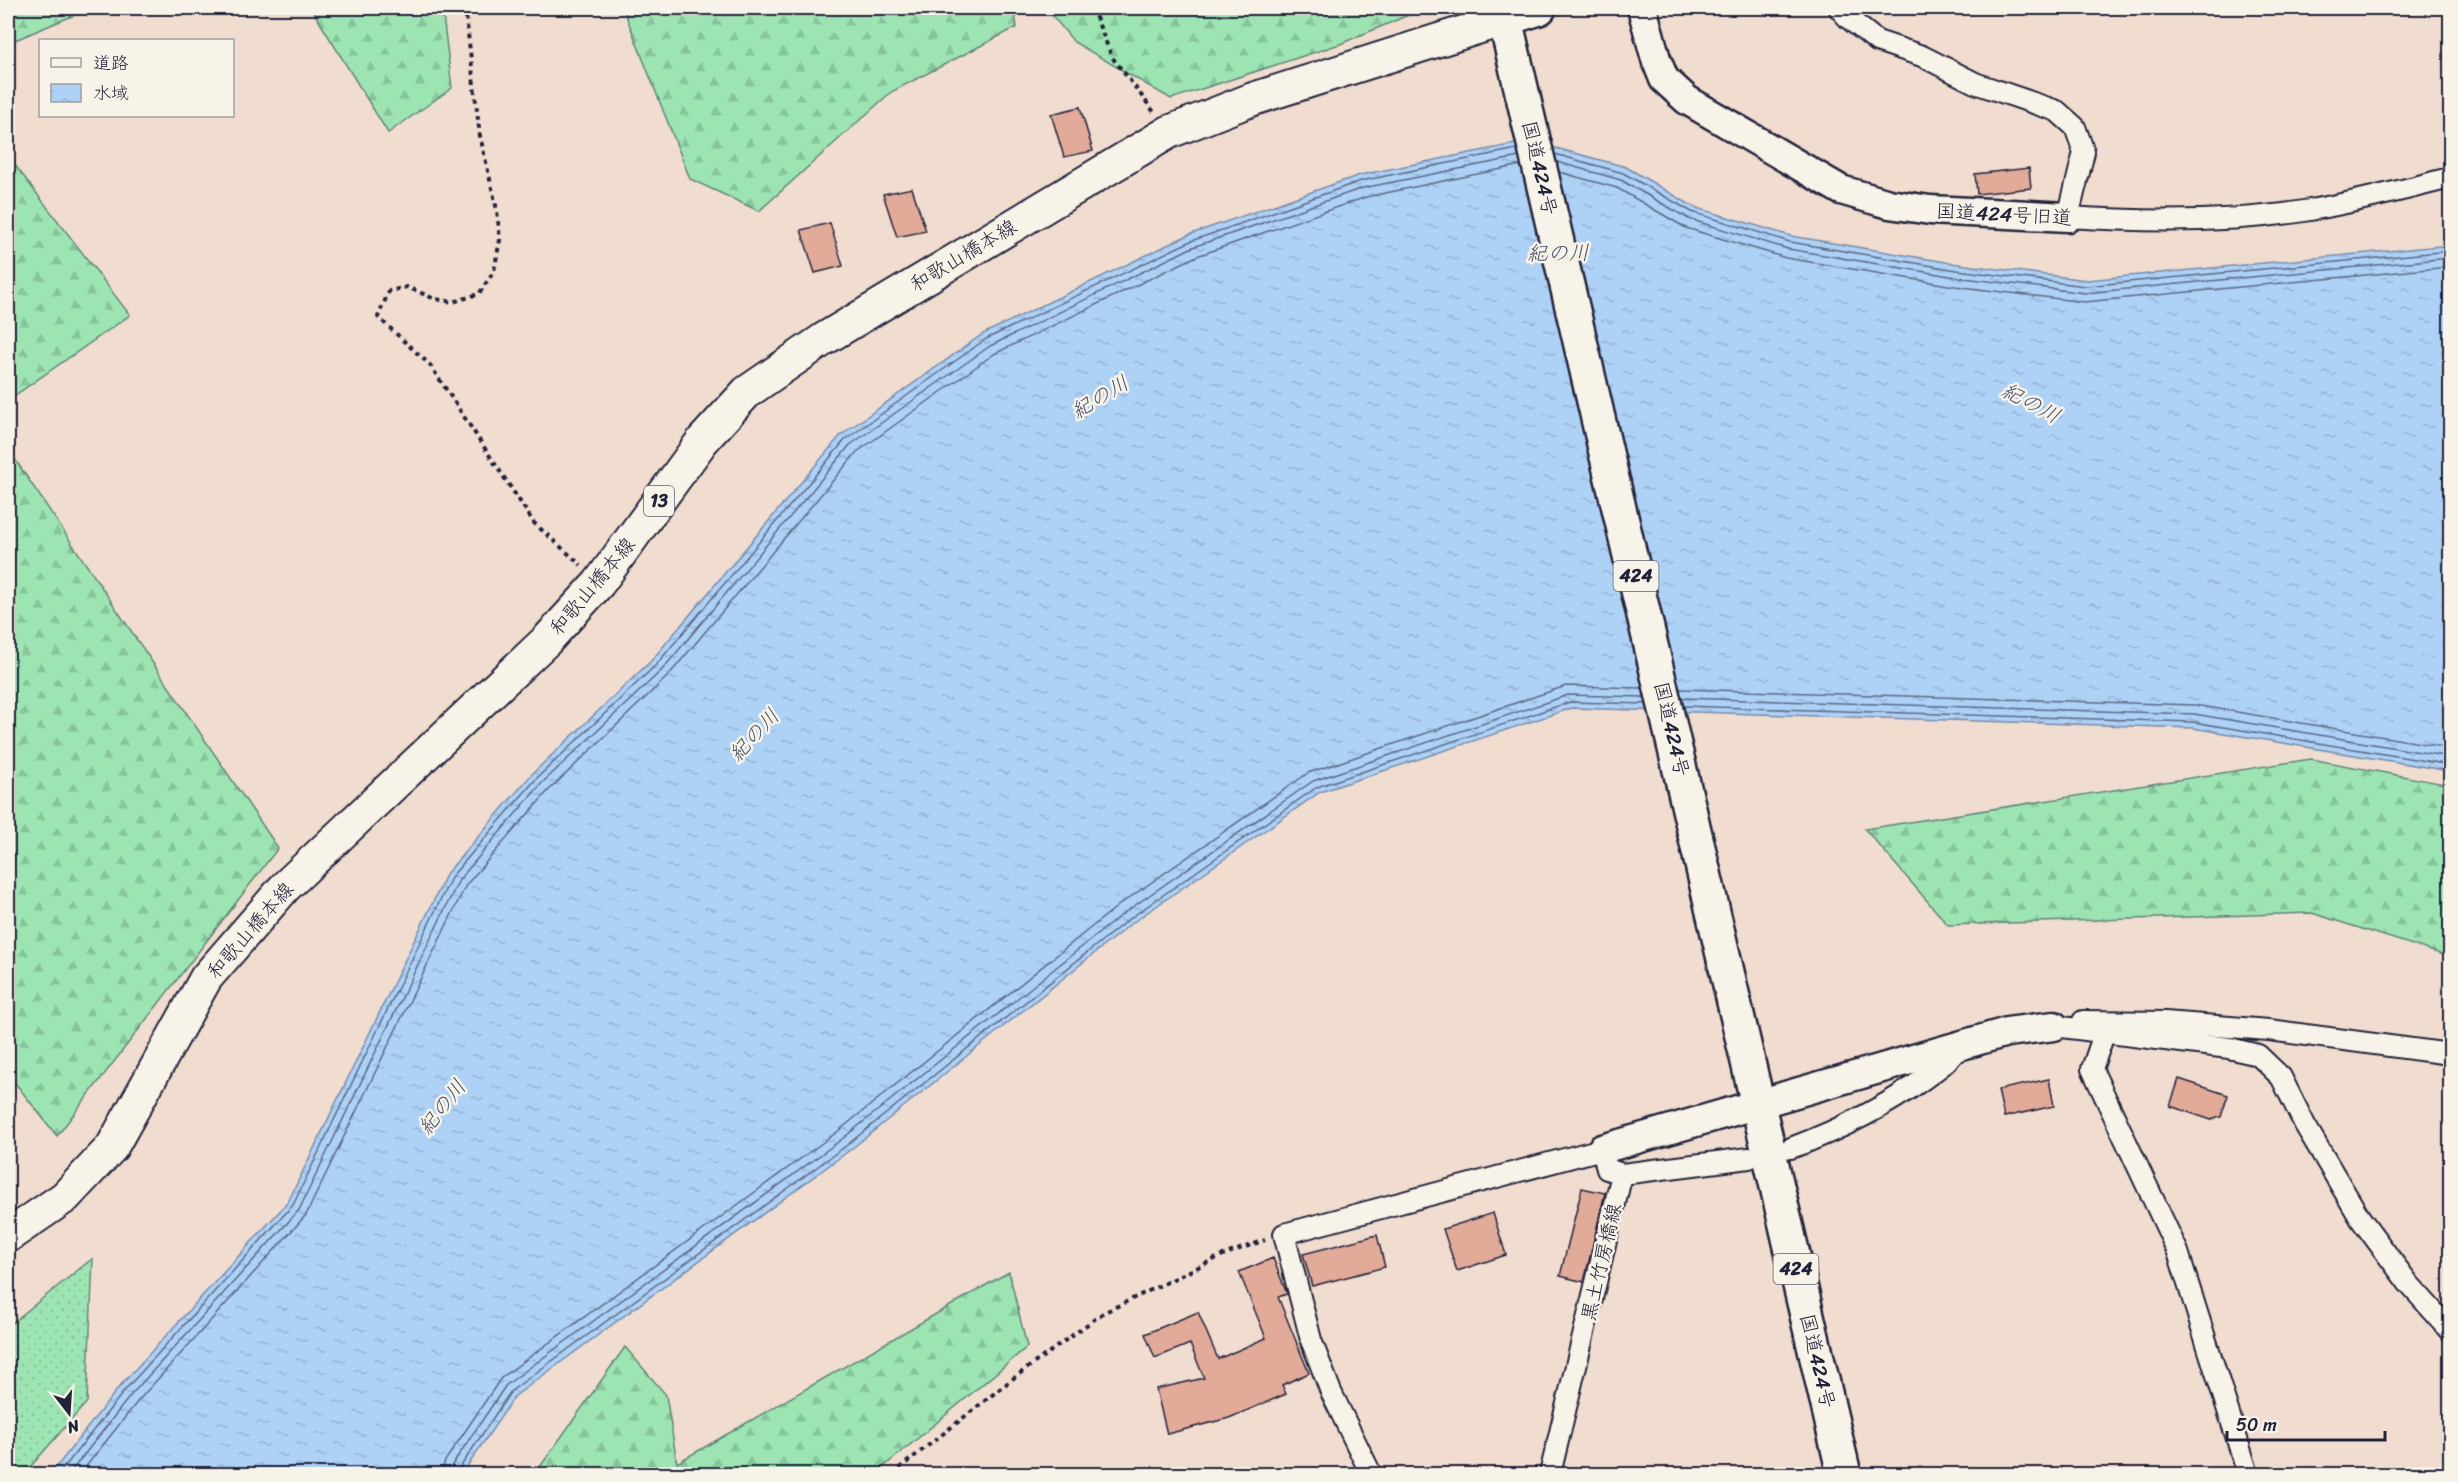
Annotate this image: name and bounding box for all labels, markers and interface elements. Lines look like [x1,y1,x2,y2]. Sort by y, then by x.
legend [39,39,234,117]
text: 道路 [93,47,129,79]
text: 水域 [93,77,129,109]
street label: 国道424号 [1512,117,1567,219]
street label: 国道424号旧道 [1935,193,2073,236]
street label: 和歌山橋本線 [903,210,1024,301]
water label: 紀の川 [1526,233,1590,273]
water label: 紀の川 [1063,364,1137,430]
water label: 紀の川 [1994,371,2068,435]
road number: 13 [644,486,674,516]
street label: 和歌山橋本線 [540,529,644,644]
road number: 424 [1614,561,1658,591]
street label: 国道424号 [1644,678,1699,780]
water label: 紀の川 [719,699,789,771]
street label: 和歌山橋本線 [198,874,303,987]
water label: 紀の川 [408,1070,476,1144]
street label: 黒土竹房橋線 [1571,1200,1632,1325]
road number: 424 [1774,1254,1818,1284]
street label: 国道424号 [1790,1310,1845,1412]
north arrow [39,1383,99,1443]
scale bar [2227,1404,2384,1442]
text: 50 m [2236,1409,2277,1441]
text: N [63,1411,84,1443]

